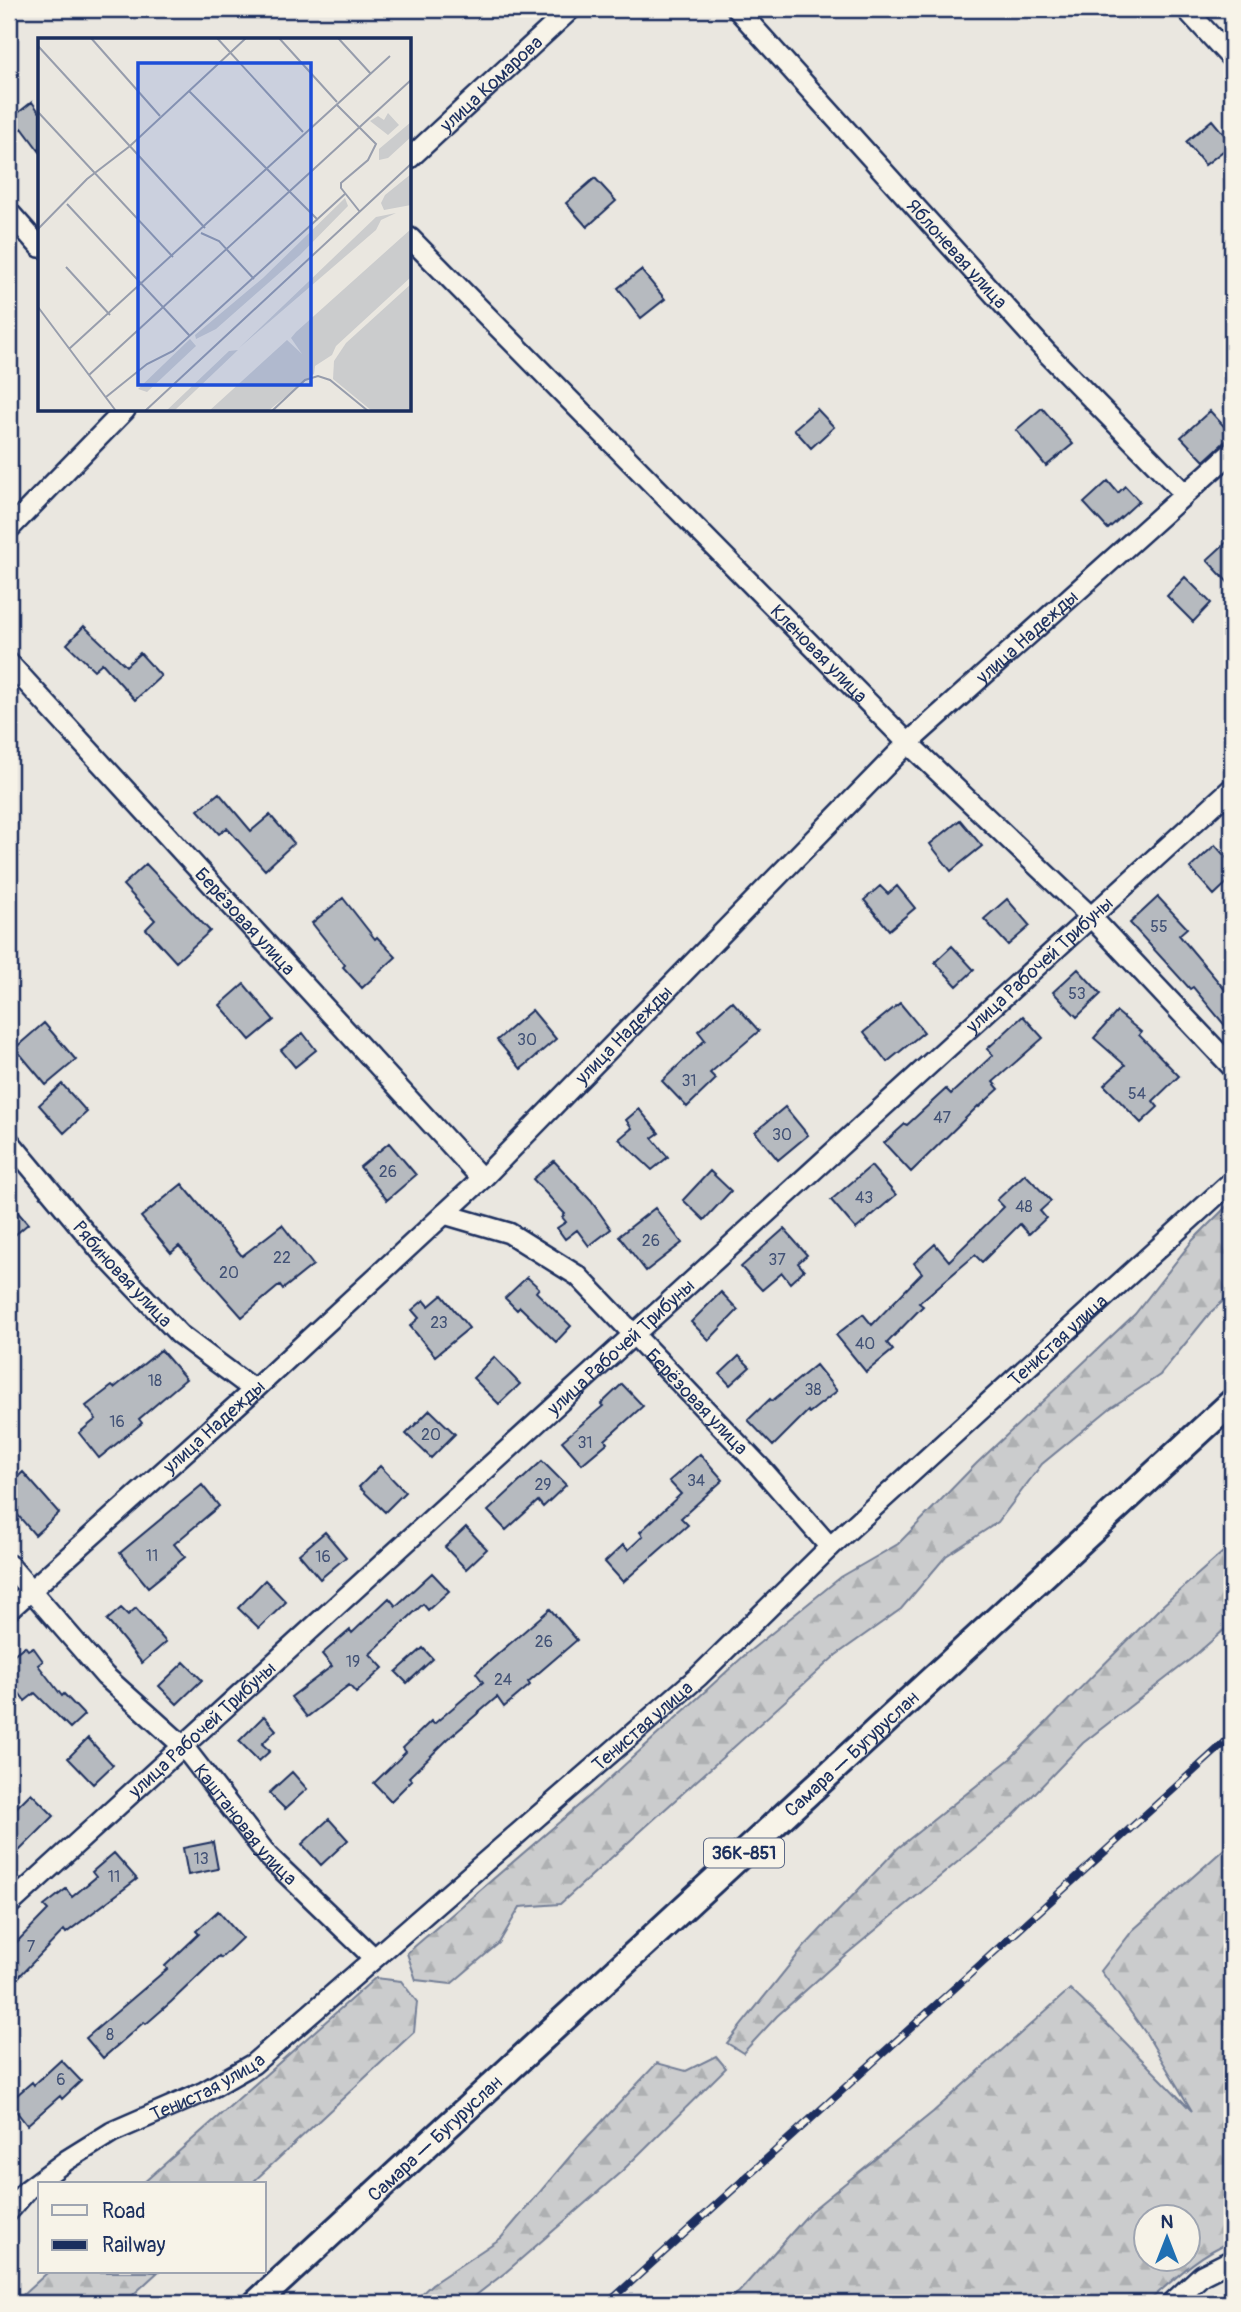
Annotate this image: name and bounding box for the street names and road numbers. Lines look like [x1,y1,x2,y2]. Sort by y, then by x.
street label: улица Комарова [434,30,548,138]
street label: Яблоневая улица [901,194,1012,314]
street label: улица Надежды [971,585,1083,690]
street label: Кленовая улица [765,600,872,708]
street label: Берёзовая улица [189,863,300,981]
street label: улица Рабочей Трибуны [960,892,1118,1039]
street label: улица Надежды [570,981,678,1090]
street label: Рябиновая улица [67,1216,177,1333]
street label: улица Рабочей Трибуны [542,1274,700,1421]
street label: Тенистая улица [1003,1289,1113,1392]
street label: Берёзовая улица [640,1344,753,1460]
street label: улица Надежды [158,1375,270,1480]
street label: улица Рабочей Трибуны [123,1656,281,1804]
street label: Тенистая улица [587,1676,698,1777]
street label: Самара — Бугуруслан [779,1686,924,1822]
street label: Каштановая улица [188,1759,302,1891]
road number: 36К-851 [704,1839,784,1868]
street label: Тенистая улица [146,2048,270,2127]
street label: Самара — Бугуруслан [363,2071,508,2207]

